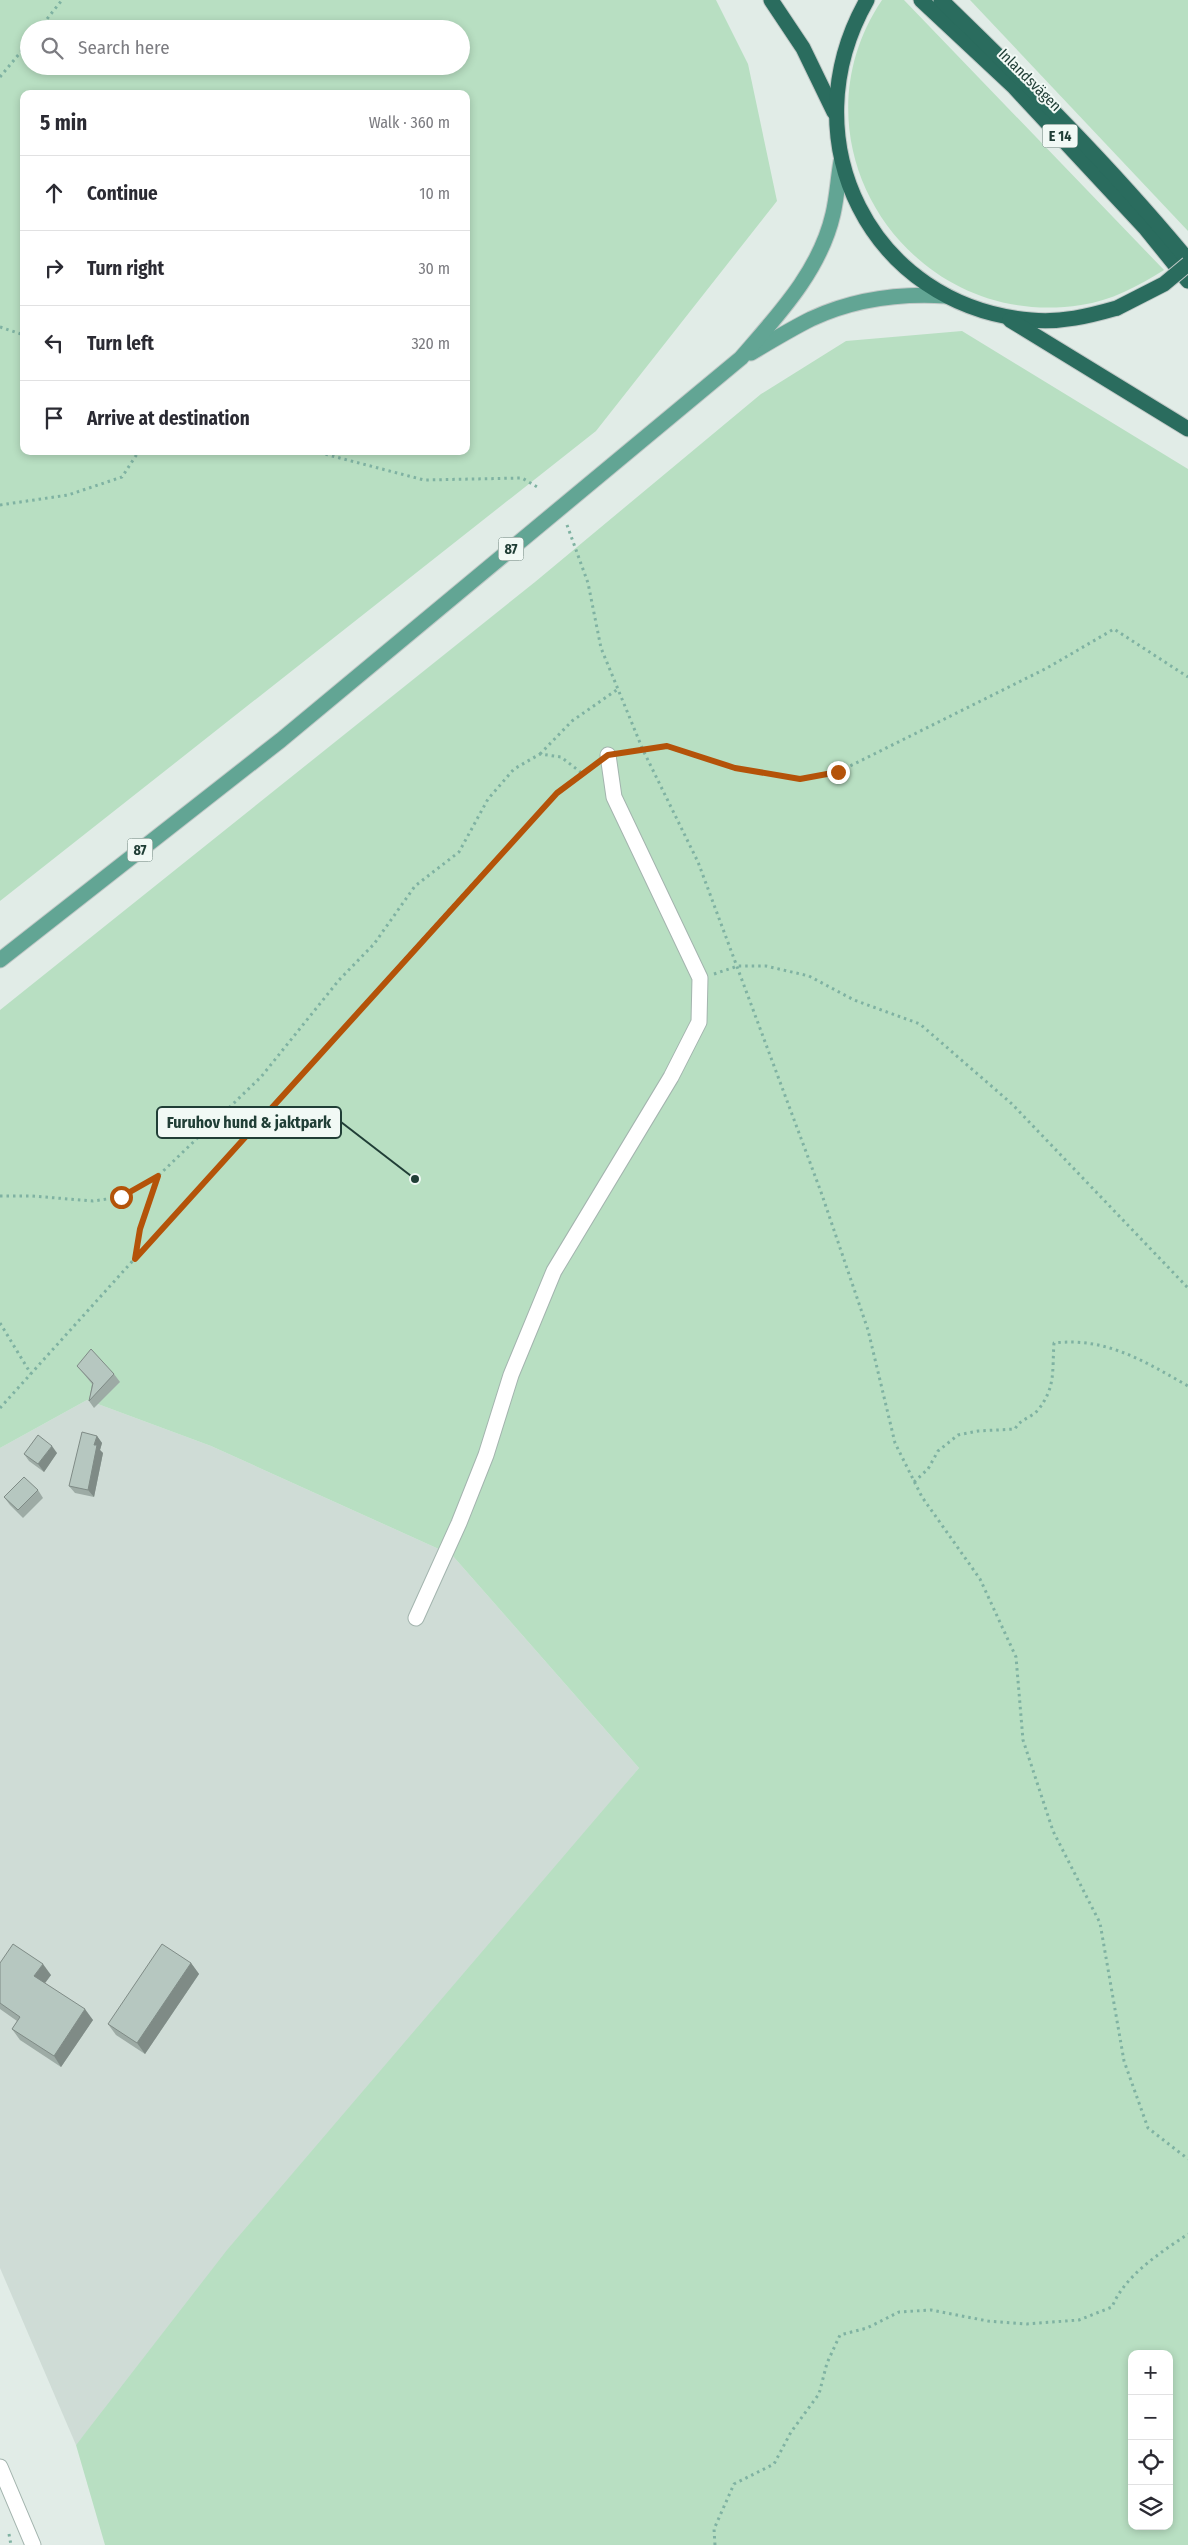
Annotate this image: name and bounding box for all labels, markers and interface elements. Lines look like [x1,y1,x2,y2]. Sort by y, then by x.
search box [20,20,470,75]
icon: search [38,34,66,62]
text: Search here [78,36,170,59]
street label: Inlandsvägen [995,45,1065,115]
text: 5 min [40,110,87,136]
text: Walk · 360 m [369,113,450,132]
road number: E 14 [1042,124,1078,148]
icon: ahead [40,179,68,207]
text: Continue [87,182,158,205]
text: 10 m [419,184,450,203]
icon: right [40,254,68,282]
text: Turn right [87,257,164,280]
text: 30 m [418,259,450,278]
icon: left [40,329,68,357]
text: Turn left [87,332,154,355]
text: 320 m [411,334,450,353]
icon: arrive [40,404,68,432]
text: Arrive at destination [87,407,250,430]
road number: 87 [498,538,524,560]
route end [827,761,850,784]
road number: 87 [128,838,152,862]
callout: Furuhov hund & jaktpark [157,1107,341,1138]
text: Furuhov hund & jaktpark [167,1113,332,1132]
route start [110,1186,133,1209]
map controls [1128,2350,1173,2530]
button: + [1128,2350,1173,2395]
button: − [1128,2395,1173,2440]
button: locate [1128,2440,1173,2485]
button: layers [1128,2485,1173,2530]

